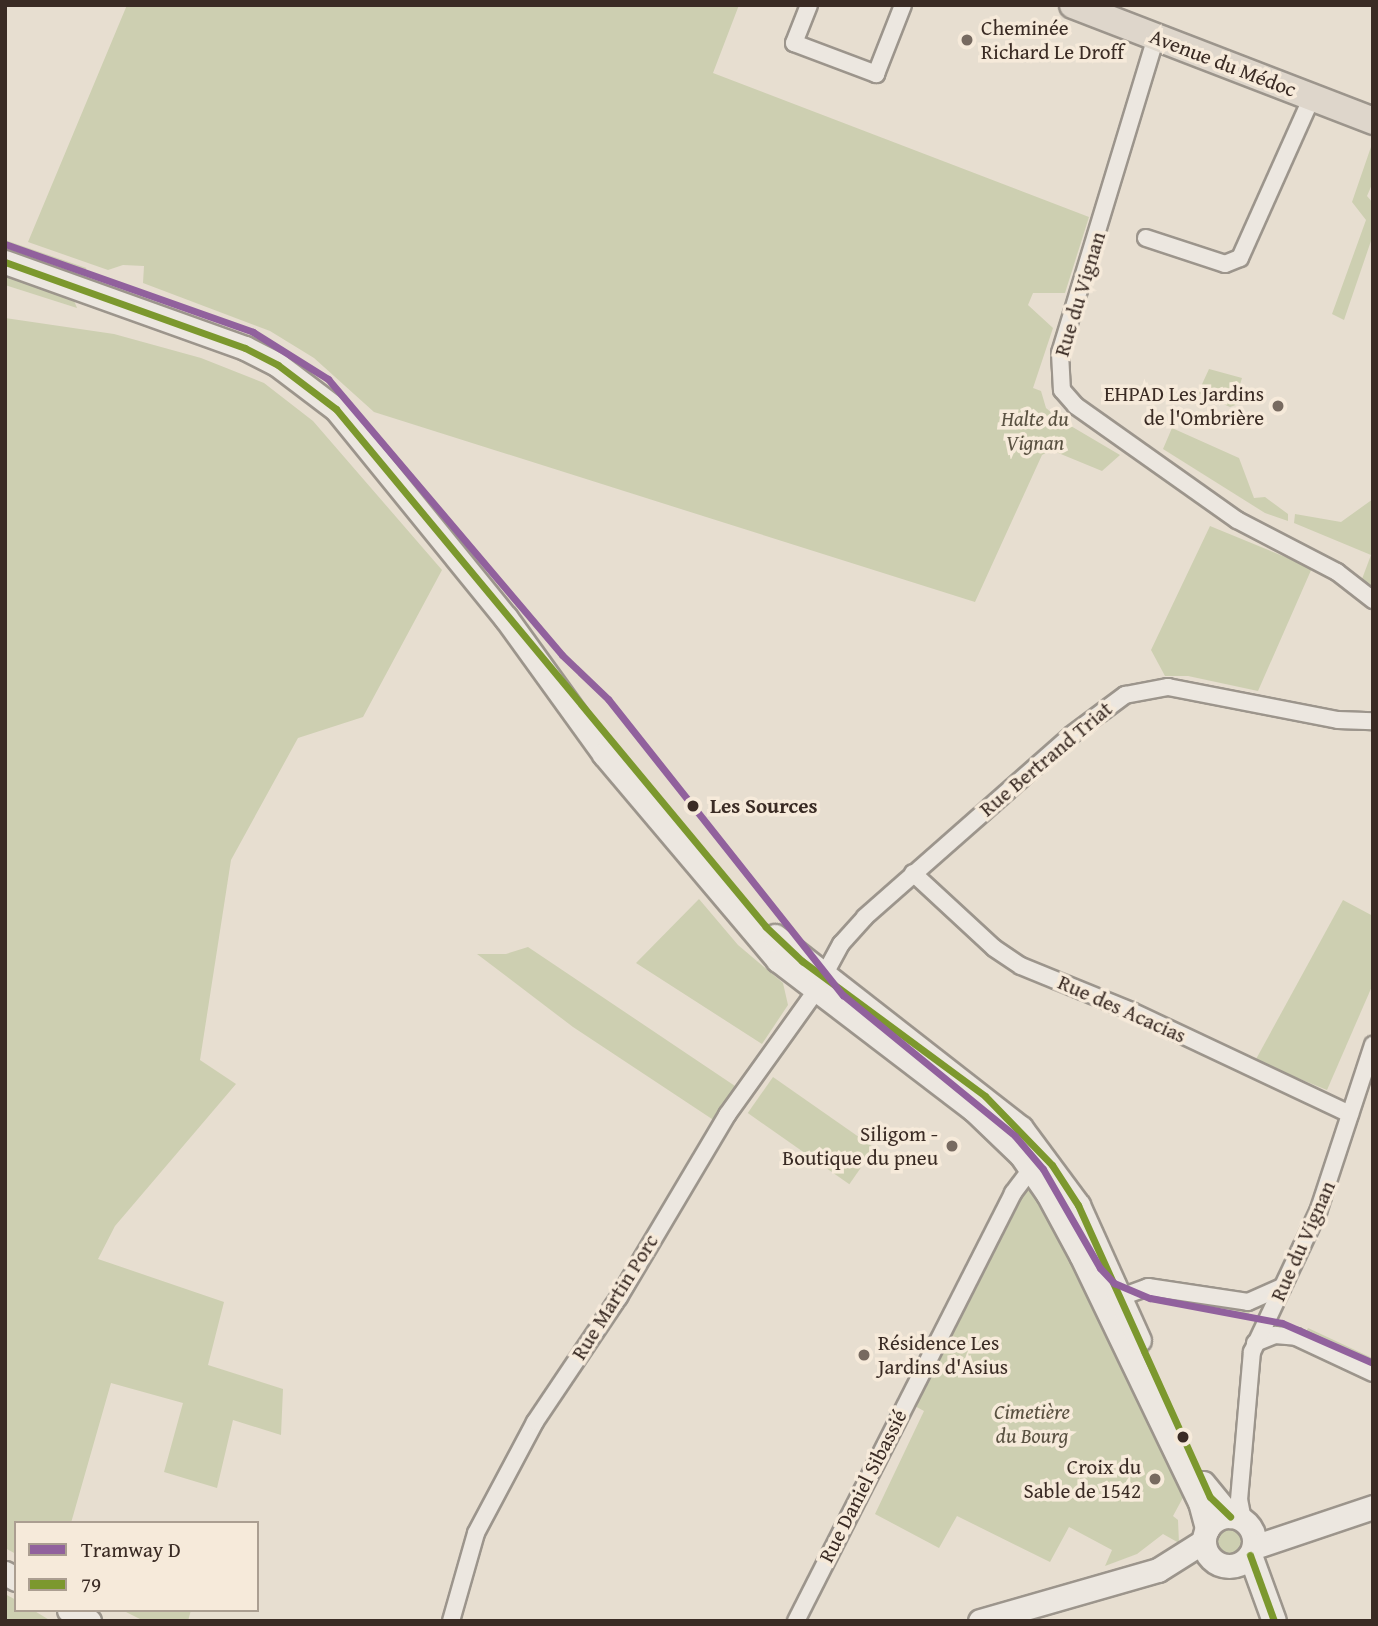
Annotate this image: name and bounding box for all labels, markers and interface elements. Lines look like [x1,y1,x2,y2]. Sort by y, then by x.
place label: Cheminée Richard Le Droff [981,15,1124,65]
street label: Avenue du Médoc [1146,24,1300,102]
marker: Cheminée Richard Le Droff [959,32,975,48]
street label: Rue du Vignan [1049,229,1111,359]
place label: EHPAD Les Jardins de l'Ombrière [1104,381,1264,431]
marker: EHPAD Les Jardins de l'Ombrière [1270,398,1286,414]
park label: Halte du Vignan [1001,406,1069,456]
street label: Rue Bertrand Triat [975,696,1117,822]
place label: Les Sources [710,793,817,819]
marker: Les Sources [682,795,704,817]
street label: Rue des Acacias [1054,970,1190,1048]
place label: Siligom - Boutique du pneu [782,1121,938,1171]
marker: Siligom - Boutique du pneu [944,1138,960,1154]
street label: Rue du Vignan [1265,1177,1341,1305]
street label: Rue Martin Porc [566,1230,664,1364]
place label: Résidence Les Jardins d'Asius [878,1330,1008,1380]
marker: Résidence Les Jardins d'Asius [856,1347,872,1363]
park label: Cimetière du Bourg [994,1399,1070,1449]
street label: Rue Daniel Sibassié [814,1405,912,1567]
unlabelled marker [1176,1430,1190,1444]
place label: Croix du Sable de 1542 [1023,1454,1141,1504]
marker: Croix du Sable de 1542 [1147,1471,1163,1487]
legend [14,1521,259,1612]
text: Tramway D [81,1534,181,1565]
text: 79 [81,1569,101,1600]

